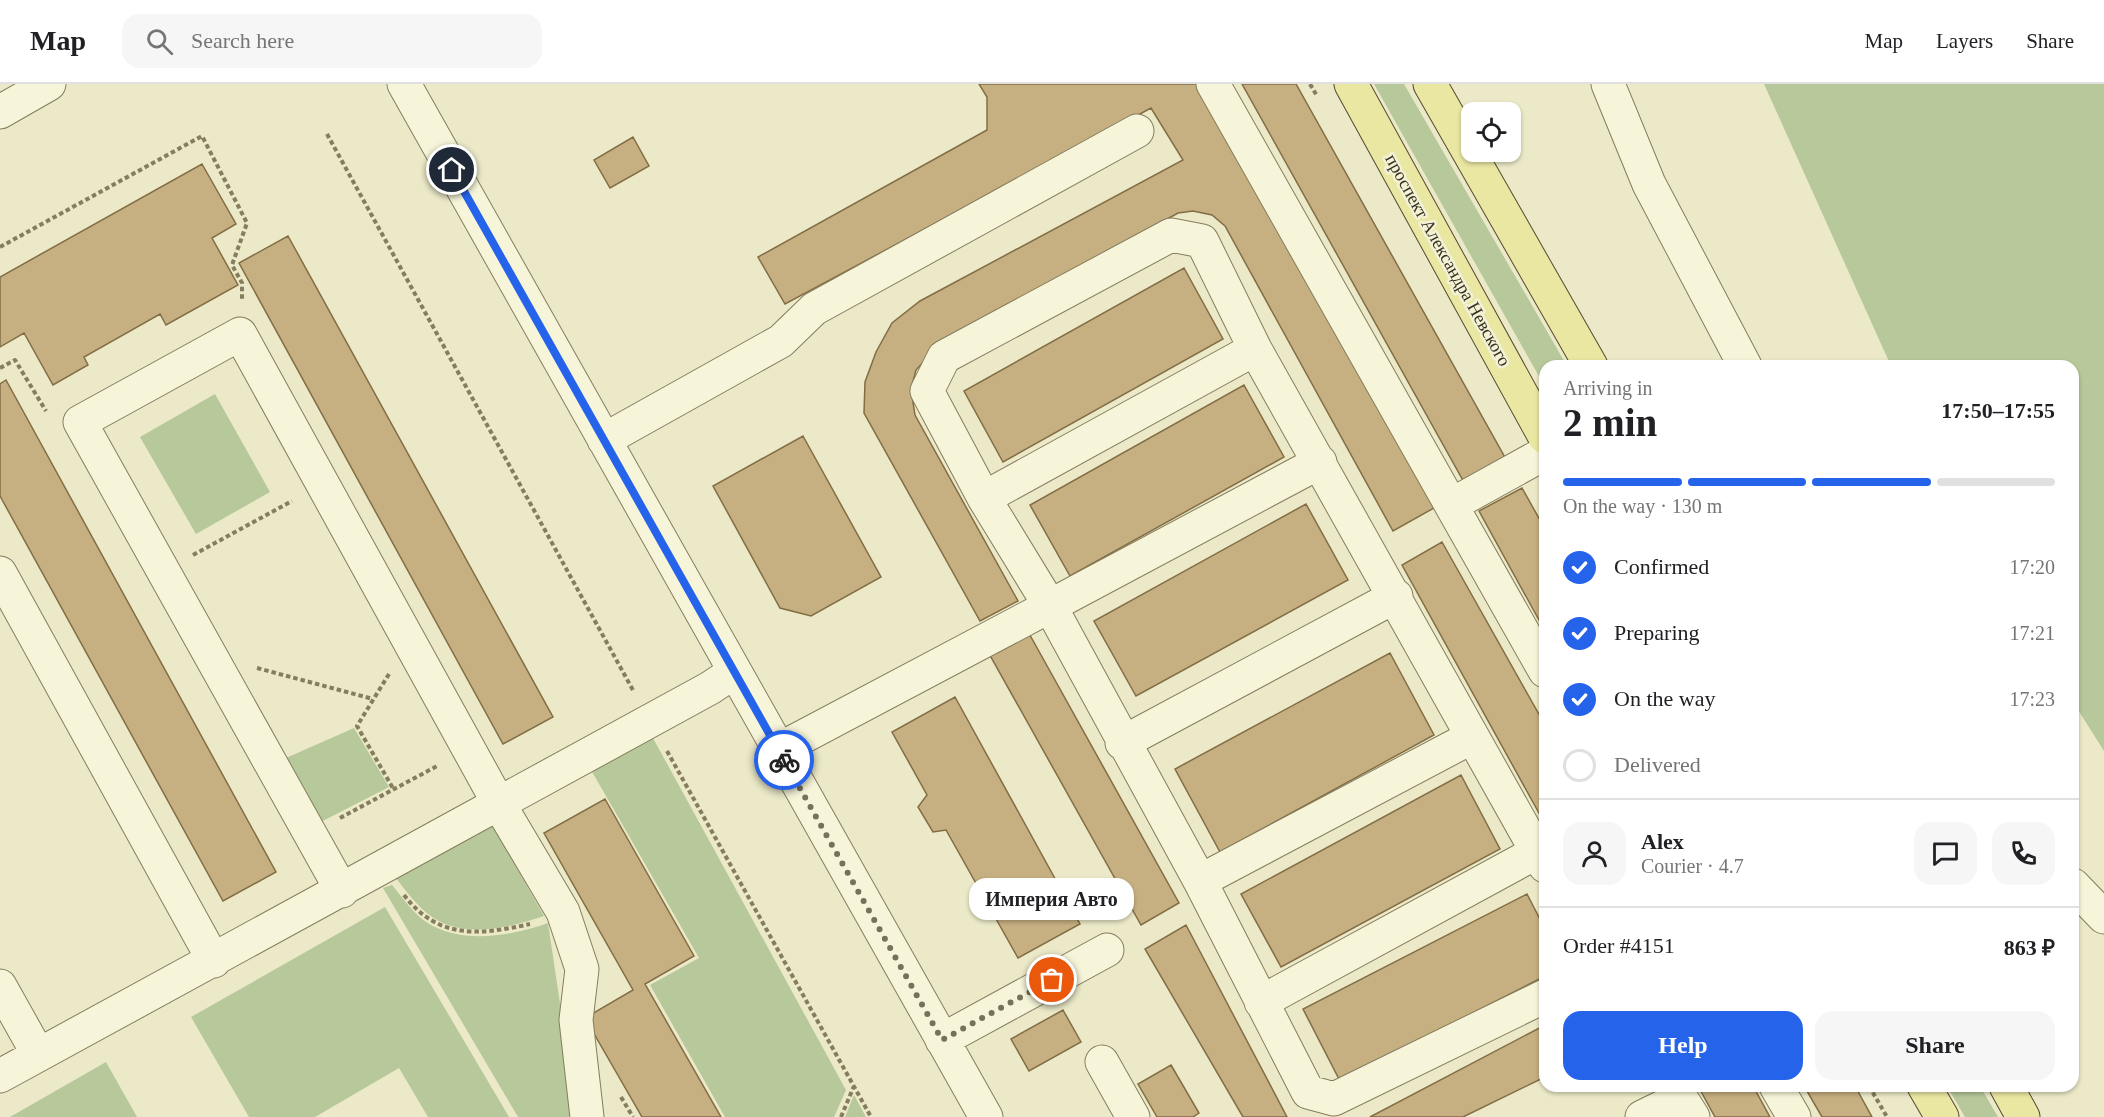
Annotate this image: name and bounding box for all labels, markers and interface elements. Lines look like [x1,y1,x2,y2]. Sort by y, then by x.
search box [122,14,542,68]
text: Map [30,25,86,56]
icon: search [143,25,176,58]
text: Search here [191,28,294,53]
text: Map [1865,29,1903,53]
text: Layers [1936,29,1993,53]
text: Share [2026,29,2074,53]
map controls [1461,102,1521,162]
button: locate [1461,102,1521,162]
pin [426,144,477,195]
street label: проспект Александра Невского [1381,150,1515,370]
icon: home [435,153,468,186]
text: Arriving in [1563,377,1652,399]
text: 17:50–17:55 [1941,398,2055,423]
text: 2 min [1563,401,1657,444]
text: On the way · 130 m [1563,495,1722,517]
icon: check [1563,551,1596,584]
text: Confirmed [1614,554,1709,579]
text: 17:20 [2009,556,2055,578]
icon: check [1563,617,1596,650]
text: Preparing [1614,620,1700,645]
text: 17:21 [2009,622,2055,644]
icon: check [1563,683,1596,716]
text: On the way [1614,686,1715,711]
text: 17:23 [2009,688,2055,710]
courier [754,730,814,790]
icon: bike [768,744,801,777]
text: Delivered [1614,752,1701,777]
button: person [1563,822,1626,885]
button: chat [1914,822,1977,885]
button: phone [1992,822,2055,885]
text: Alex [1641,829,1684,854]
text: Courier · 4.7 [1641,855,1744,877]
callout: Империя Авто [970,878,1134,920]
text: Империя Авто [985,888,1118,910]
text: Order #4151 [1563,933,1675,958]
text: 863 ₽ [2004,935,2055,960]
pin [1026,954,1077,1005]
icon: bag [1035,963,1068,996]
button: Help [1563,1011,1803,1080]
button: Share [1815,1011,2055,1080]

